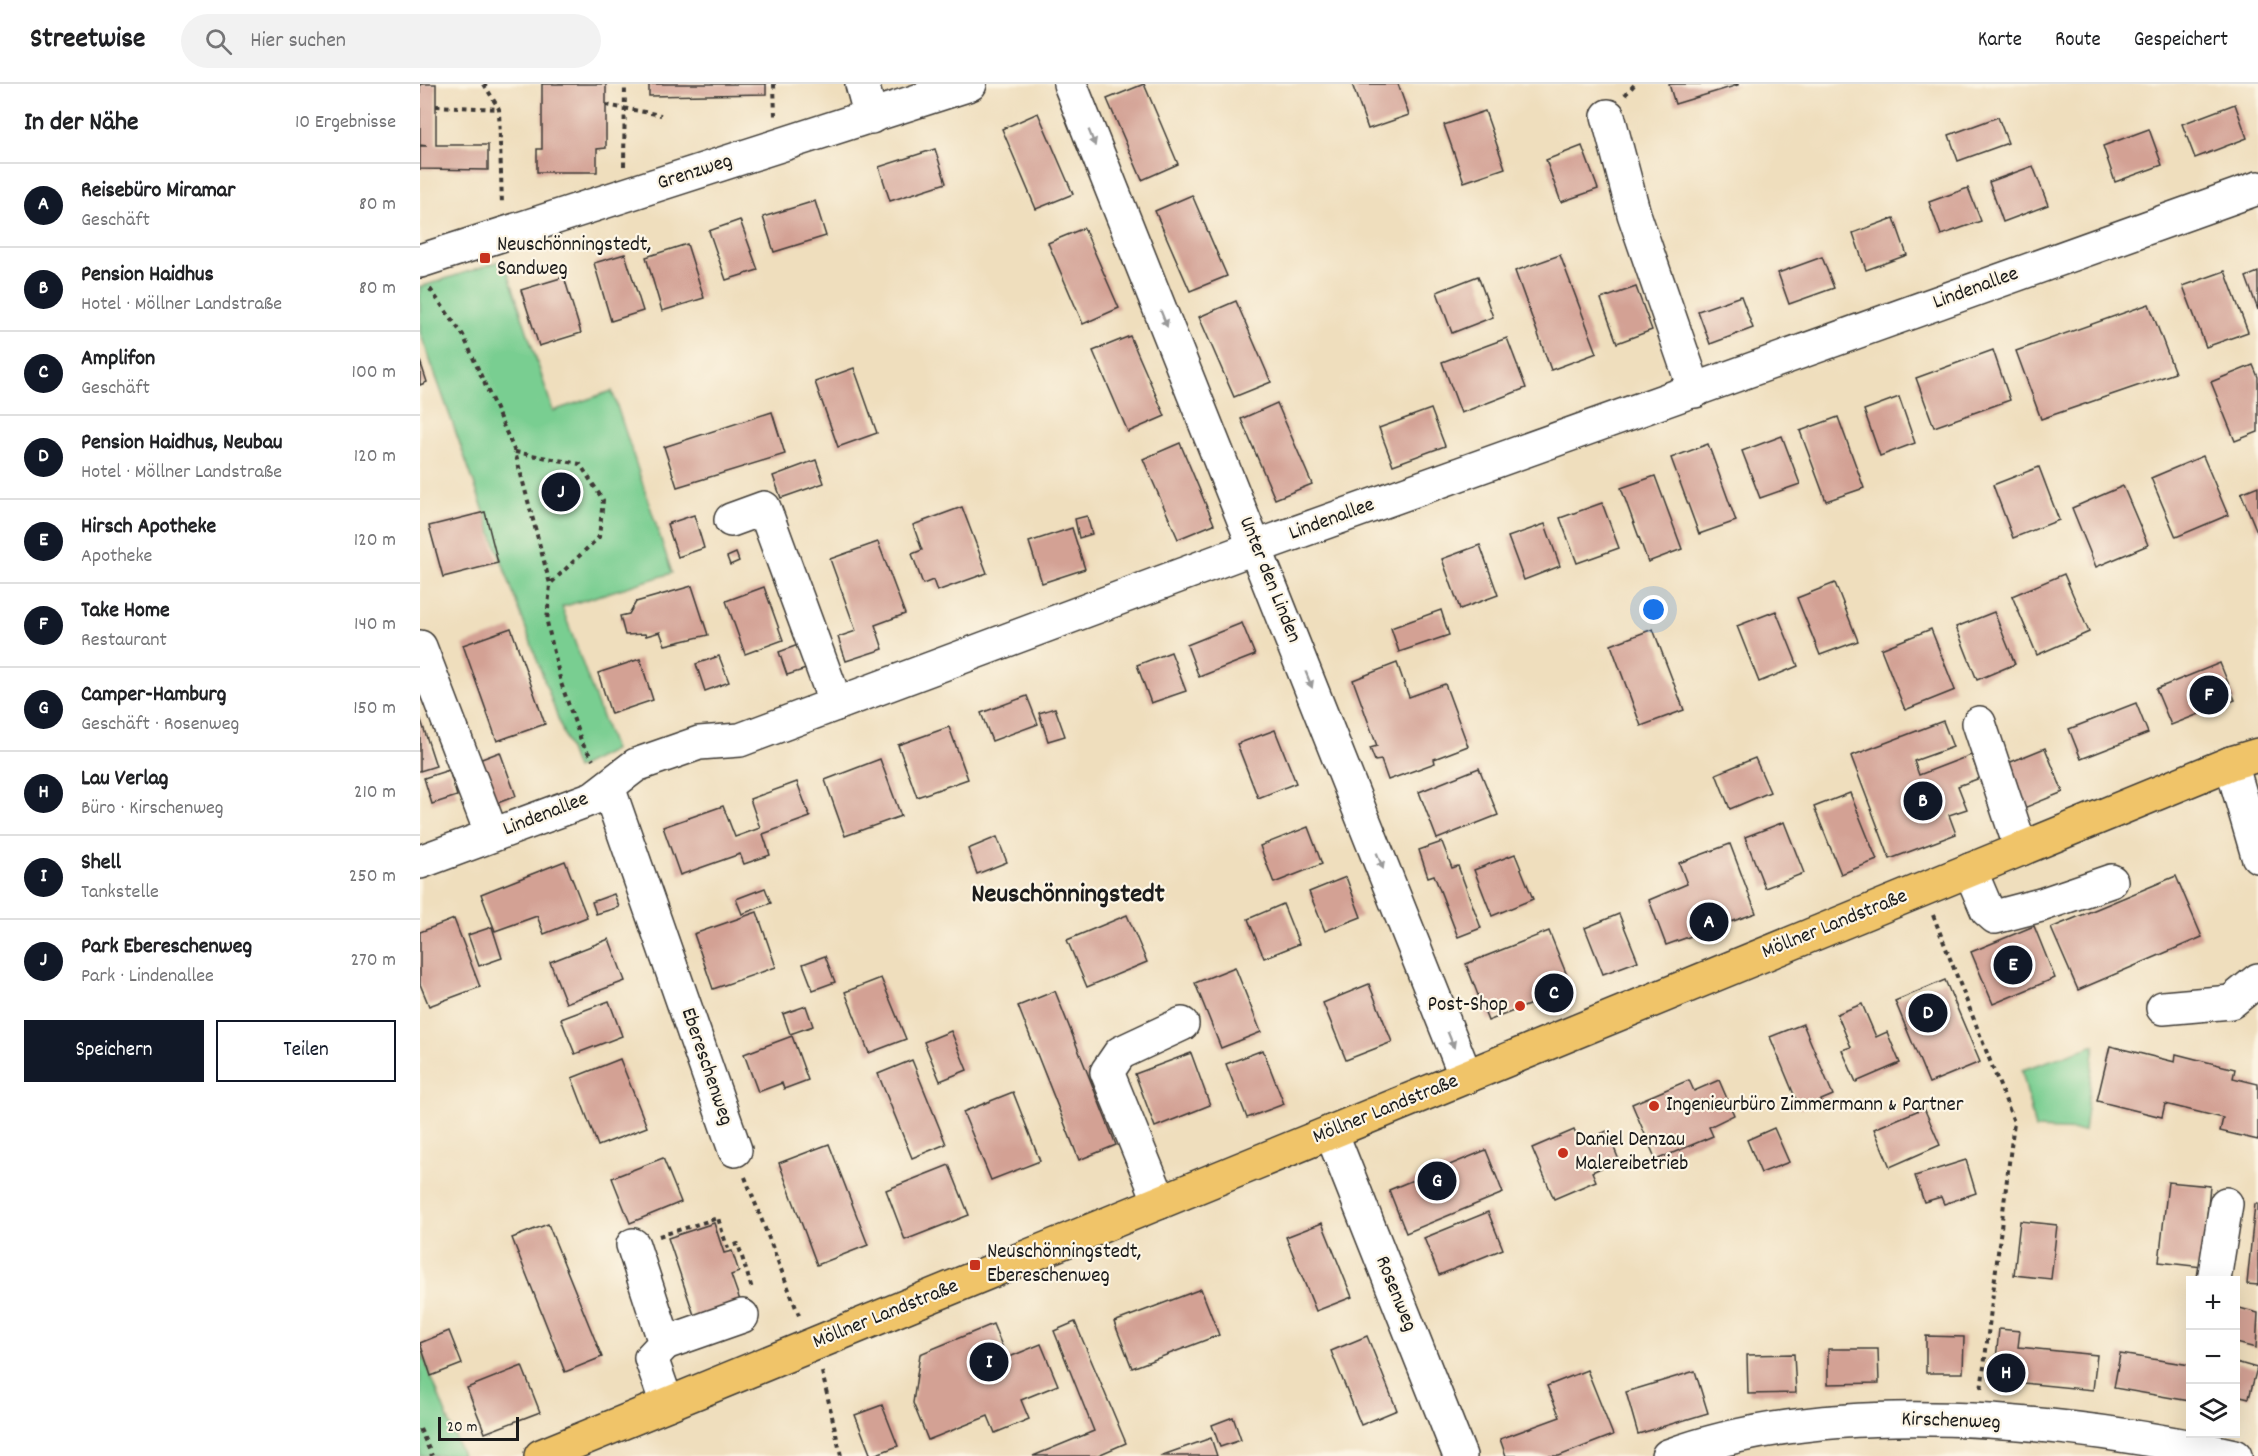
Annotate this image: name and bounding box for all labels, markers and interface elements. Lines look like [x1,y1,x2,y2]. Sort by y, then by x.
search box [181,14,601,68]
text: Streetwise [30,21,145,61]
icon: search [202,25,235,58]
text: Hier suchen [250,26,346,57]
text: Karte [1978,26,2022,56]
text: Route [2055,26,2101,56]
text: Gespeichert [2134,26,2228,56]
text: In der Nähe [24,105,138,142]
text: 10 Ergebnisse [295,109,396,137]
one-way arrow [1087,130,1097,148]
street label: Grenzweg [654,147,736,199]
text: Reisebüro Miramar [81,176,235,207]
text: A [38,191,49,219]
text: 80 m [359,191,396,219]
text: Geschäft [81,207,150,235]
place label: Neuschönningstedt, Sandweg [497,231,651,285]
marker: Neuschönningstedt, Sandweg [478,251,492,265]
text: Pension Haidhus [81,260,214,291]
street label: Lindenallee [1929,260,2023,318]
text: B [39,275,48,303]
text: 80 m [359,275,396,303]
text: Hotel · Möllner Landstraße [81,291,282,319]
one-way arrow [1160,310,1169,328]
text: Amplifon [81,344,155,375]
text: C [39,359,48,387]
text: 100 m [352,359,396,387]
text: Geschäft [81,375,150,403]
text: Pension Haidhus, Neubau [81,428,282,459]
text: D [38,443,49,471]
text: 120 m [354,443,396,471]
text: Hotel · Möllner Landstraße [81,459,282,487]
pin: J [542,470,580,514]
street label: Lindenallee [1285,491,1379,549]
text: Hirsch Apotheke [81,512,216,543]
street label: Unter den Linden [1230,512,1308,648]
text: E [39,527,48,555]
text: 120 m [354,527,396,555]
text: Apotheke [81,543,152,571]
your location [1639,595,1668,624]
text: Take Home [81,596,170,627]
text: F [39,611,48,639]
text: 140 m [354,611,396,639]
text: Restaurant [81,627,167,655]
one-way arrow [1304,671,1314,689]
pin: F [2190,672,2228,718]
text: Camper-Hamburg [81,680,226,711]
text: G [38,695,49,723]
text: 150 m [353,695,396,723]
text: Geschäft · Rosenweg [81,711,239,739]
text: Lau Verlag [81,764,168,795]
pin: B [1904,778,1942,824]
text: H [38,779,49,807]
text: 210 m [354,779,396,807]
street label: Lindenallee [499,785,593,845]
text: Büro · Kirschenweg [81,795,224,823]
text: Shell [81,848,121,879]
one-way arrow [1376,852,1385,870]
text: I [40,863,47,891]
text: 250 m [349,863,396,891]
district label: Neuschönningstedt [971,876,1165,915]
text: Tankstelle [81,879,159,907]
street label: Möllner Landstraße [1758,882,1912,968]
pin: A [1690,900,1728,944]
text: Park Ebereschenweg [81,932,252,963]
pin: E [1994,942,2032,988]
text: J [40,947,47,975]
text: 270 m [350,947,396,975]
text: Park · Lindenallee [81,963,214,991]
pin: C [1534,970,1574,1016]
pin: D [1908,990,1948,1036]
place label: Post-Shop [1427,991,1508,1021]
marker: Post-Shop [1513,999,1527,1013]
street label: Ebereschenweg [672,1004,740,1130]
button: Speichern [24,1020,204,1082]
button: Teilen [216,1020,396,1082]
one-way arrow [1447,1031,1456,1049]
street label: Möllner Landstraße [1309,1067,1463,1153]
place label: Ingenieurbüro Zimmermann & Partner [1666,1091,1964,1121]
marker: Ingenieurbüro Zimmermann & Partner [1647,1099,1661,1113]
place label: Daniel Denzau Malereibetrieb [1575,1126,1688,1180]
marker: Daniel Denzau Malereibetrieb [1556,1146,1570,1160]
pin: G [1418,1158,1456,1204]
place label: Neuschönningstedt, Ebereschenweg [987,1238,1141,1292]
street label: Rosenweg [1366,1252,1424,1336]
marker: Neuschönningstedt, Ebereschenweg [968,1258,982,1272]
street label: Möllner Landstraße [809,1272,963,1358]
map controls [2186,1276,2240,1438]
button: + [2186,1276,2240,1330]
button: − [2186,1330,2240,1384]
pin: I [970,1340,1008,1384]
pin: H [1986,1350,2026,1396]
button: layers [2186,1384,2240,1438]
street label: Kirschenweg [1901,1405,2001,1439]
scale bar [438,1414,519,1442]
text: 20 m [447,1416,477,1439]

